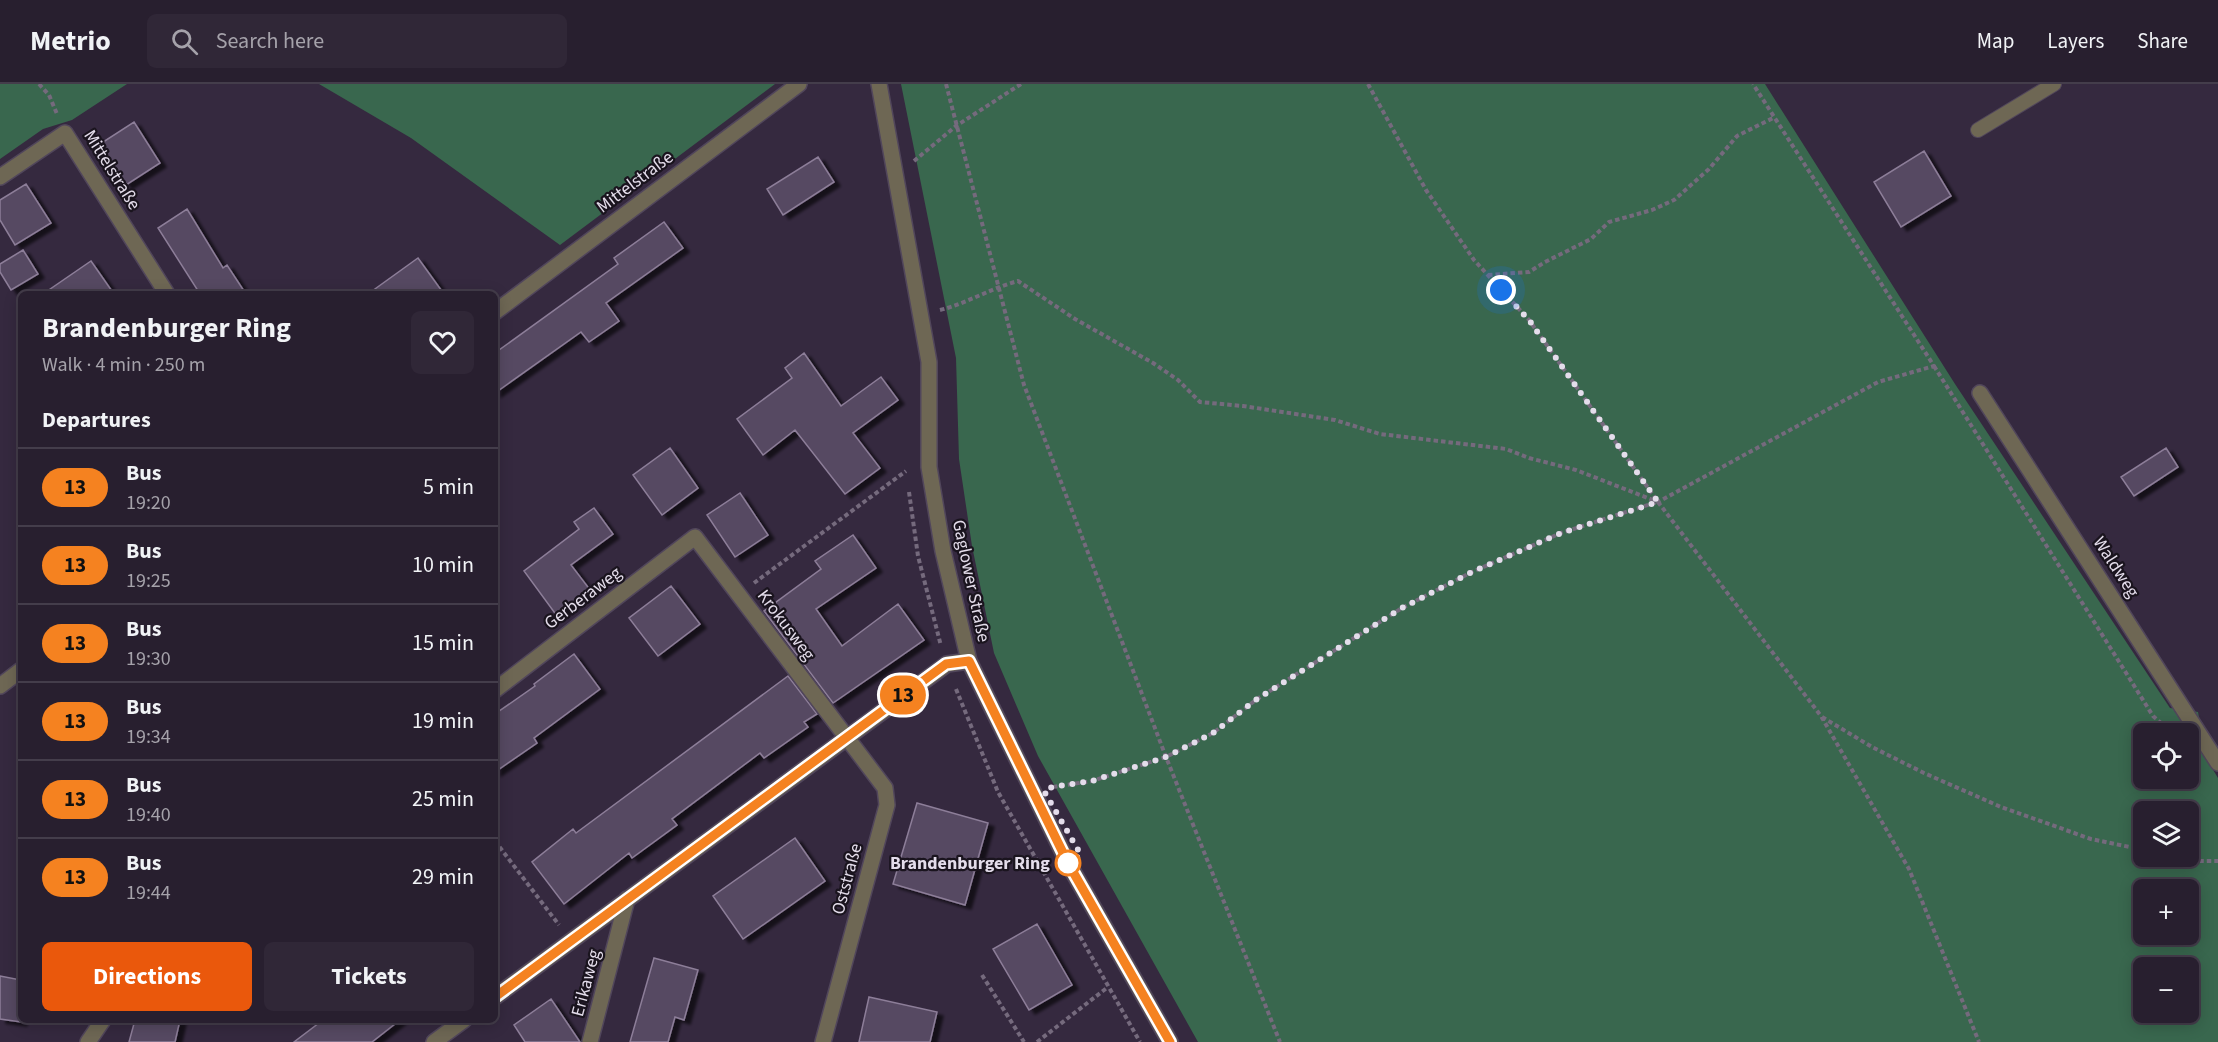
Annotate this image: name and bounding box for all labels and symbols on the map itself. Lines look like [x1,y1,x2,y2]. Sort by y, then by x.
street label: Mittelstraße [78,125,146,215]
street label: Mittelstraße [592,145,679,219]
your location [1486,275,1516,305]
street label: Gaglower Straße [946,517,996,645]
street label: Waldweg [2087,532,2145,602]
street label: Gerberaweg [539,561,627,635]
street label: Krokusweg [751,584,821,666]
line badge: 13 [876,676,930,714]
street label: Oststraße [826,841,868,917]
marker: Brandenburger Ring [1055,850,1081,876]
place label: Brandenburger Ring [890,851,1050,876]
street label: Erikaweg [565,947,607,1019]

